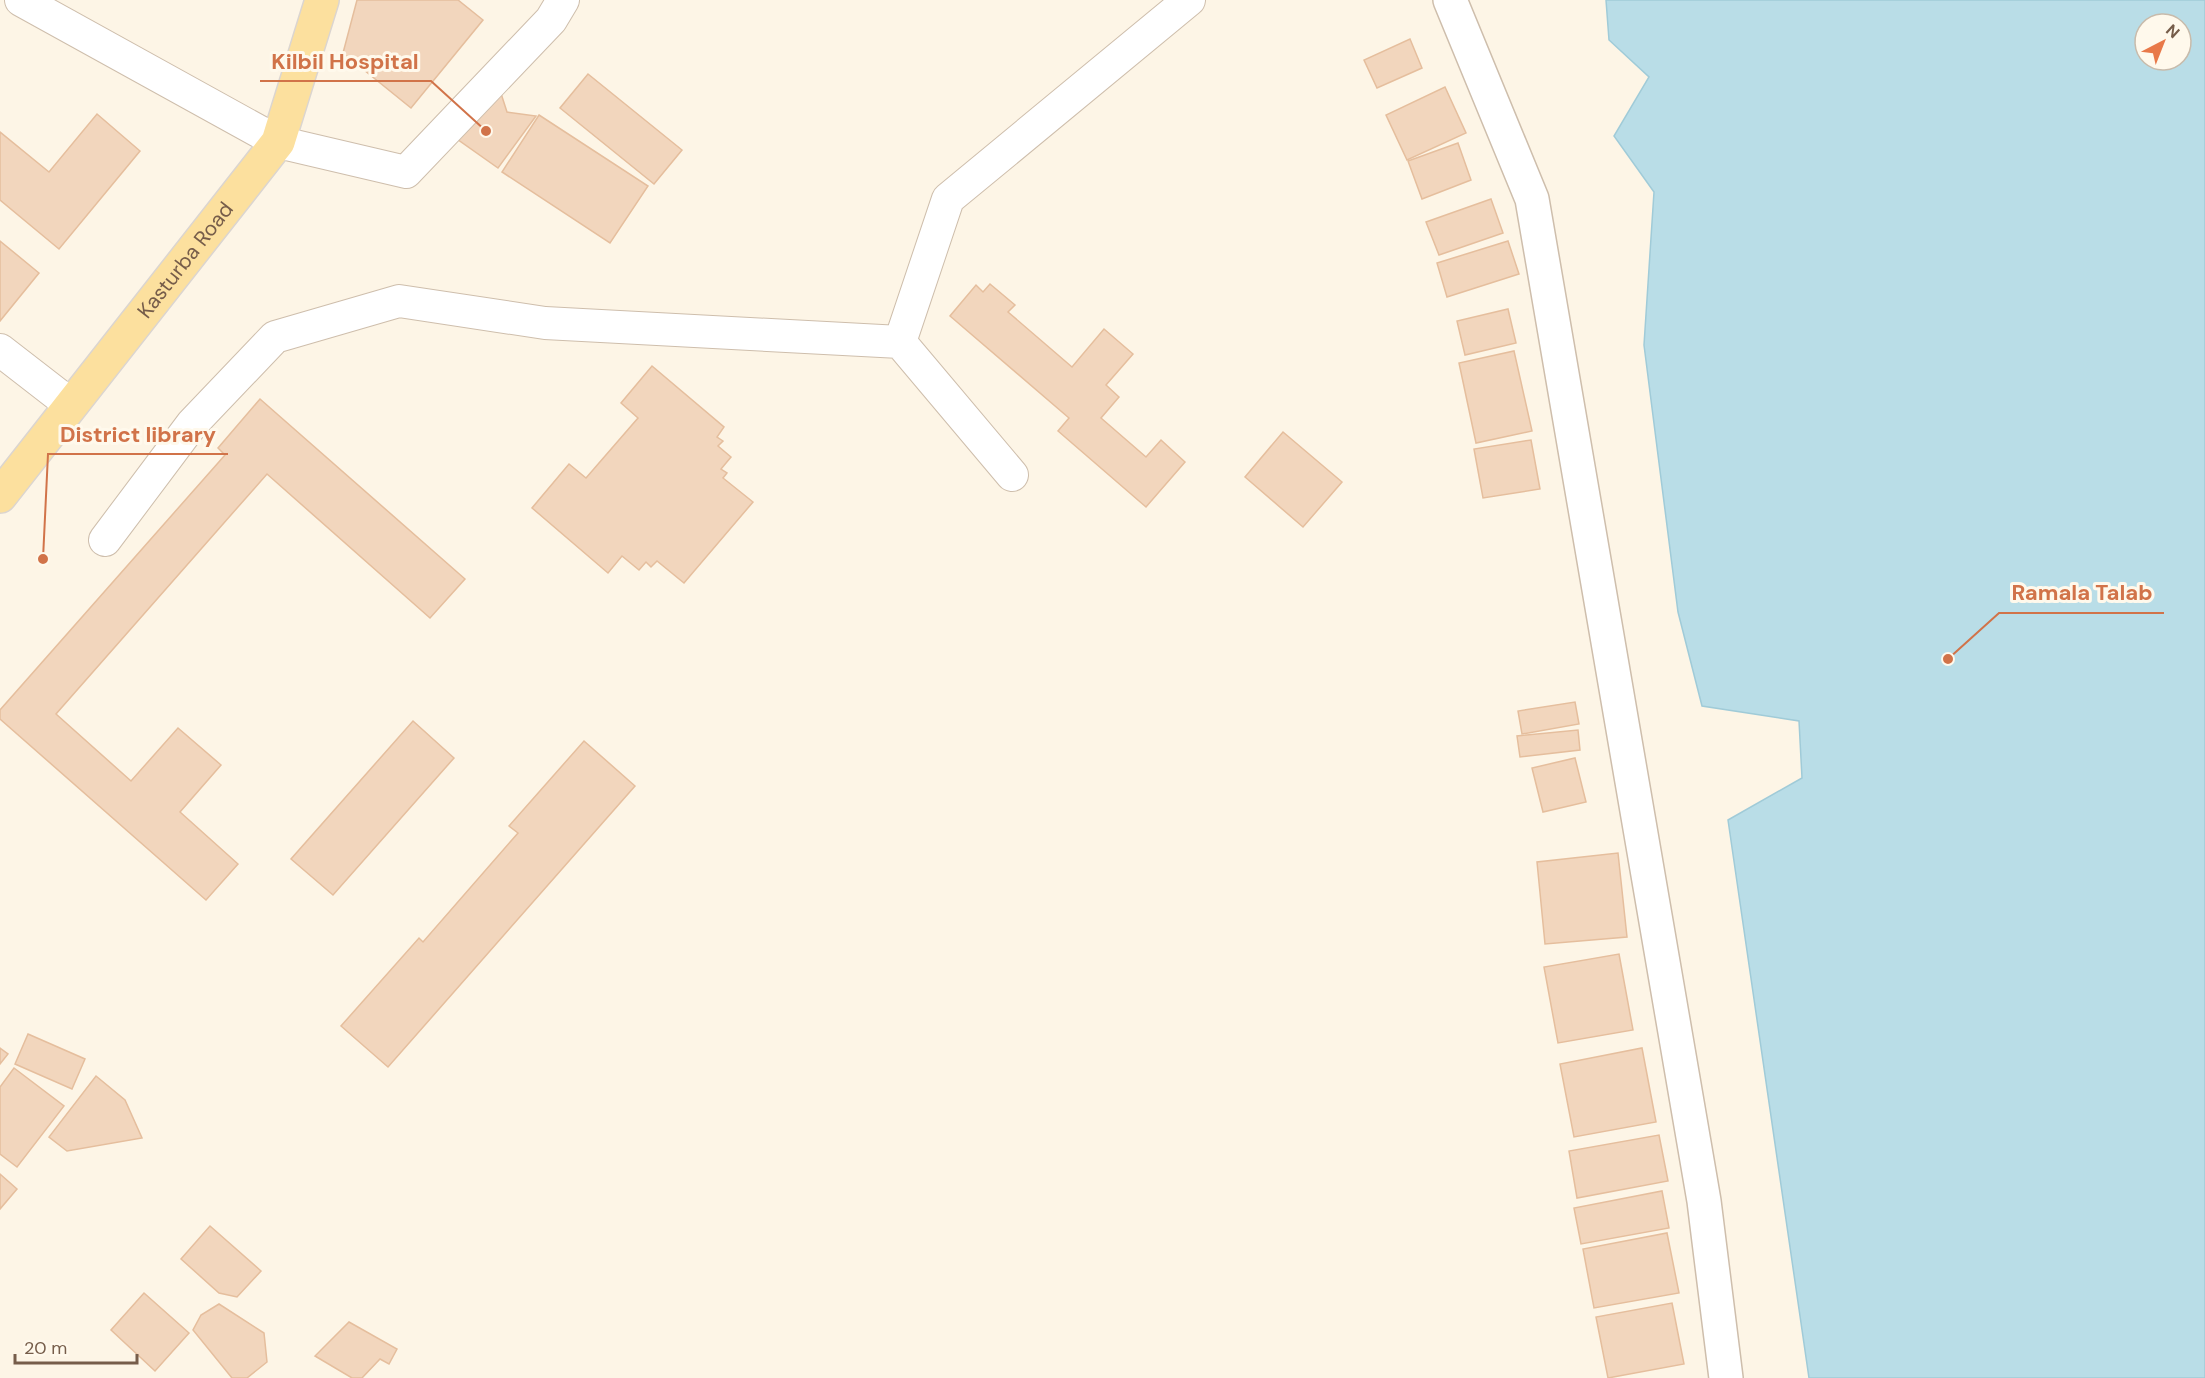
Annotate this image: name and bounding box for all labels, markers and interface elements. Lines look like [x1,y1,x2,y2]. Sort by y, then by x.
north arrow [2133,12,2193,72]
text: N [2161,20,2184,43]
callout: Kilbil Hospital [260,41,431,81]
text: Kilbil Hospital [271,47,419,76]
street label: Kasturba Road [131,196,240,324]
callout: District library [48,414,228,454]
text: District library [60,420,216,449]
callout: Ramala Talab [1999,573,2164,613]
text: Ramala Talab [2011,578,2153,607]
scale bar [15,1327,136,1365]
text: 20 m [24,1336,67,1360]

